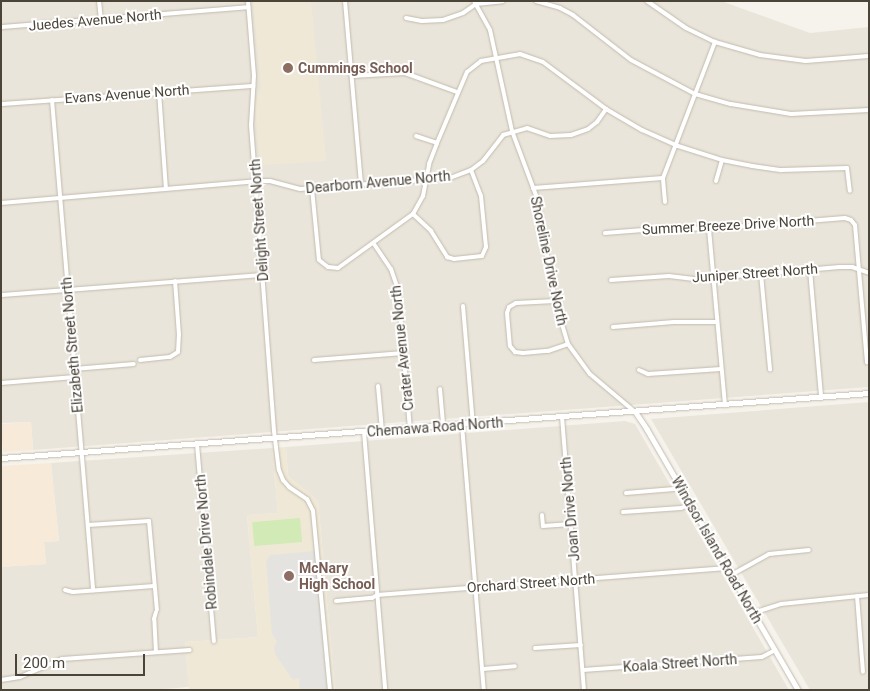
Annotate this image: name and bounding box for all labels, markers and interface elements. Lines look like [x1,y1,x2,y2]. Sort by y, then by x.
street label: Juedes Avenue North [28,6,162,34]
place label: Cummings School [298,60,413,76]
marker: Cummings School [282,62,294,74]
street label: Evans Avenue North [64,81,190,107]
street label: Delight Street North [246,158,272,282]
street label: Dearborn Avenue North [305,167,451,197]
street label: Shoreline Drive North [527,195,571,327]
street label: Summer Breeze Drive North [641,212,815,238]
street label: Juniper Street North [692,260,818,286]
street label: Elizabeth Street North [58,276,86,414]
street label: Crater Avenue North [387,284,417,412]
street label: Chemawa Road North [366,414,504,440]
street label: Joan Drive North [557,456,583,562]
street label: Windsor Island Road North [668,473,766,627]
street label: Robindale Drive North [192,474,220,610]
place label: McNary High School [299,560,375,592]
marker: McNary High School [283,570,295,582]
street label: Orchard Street North [466,570,596,596]
scale bar [18,644,148,676]
street label: Koala Street North [622,651,738,675]
text: 200 m [23,654,65,672]

